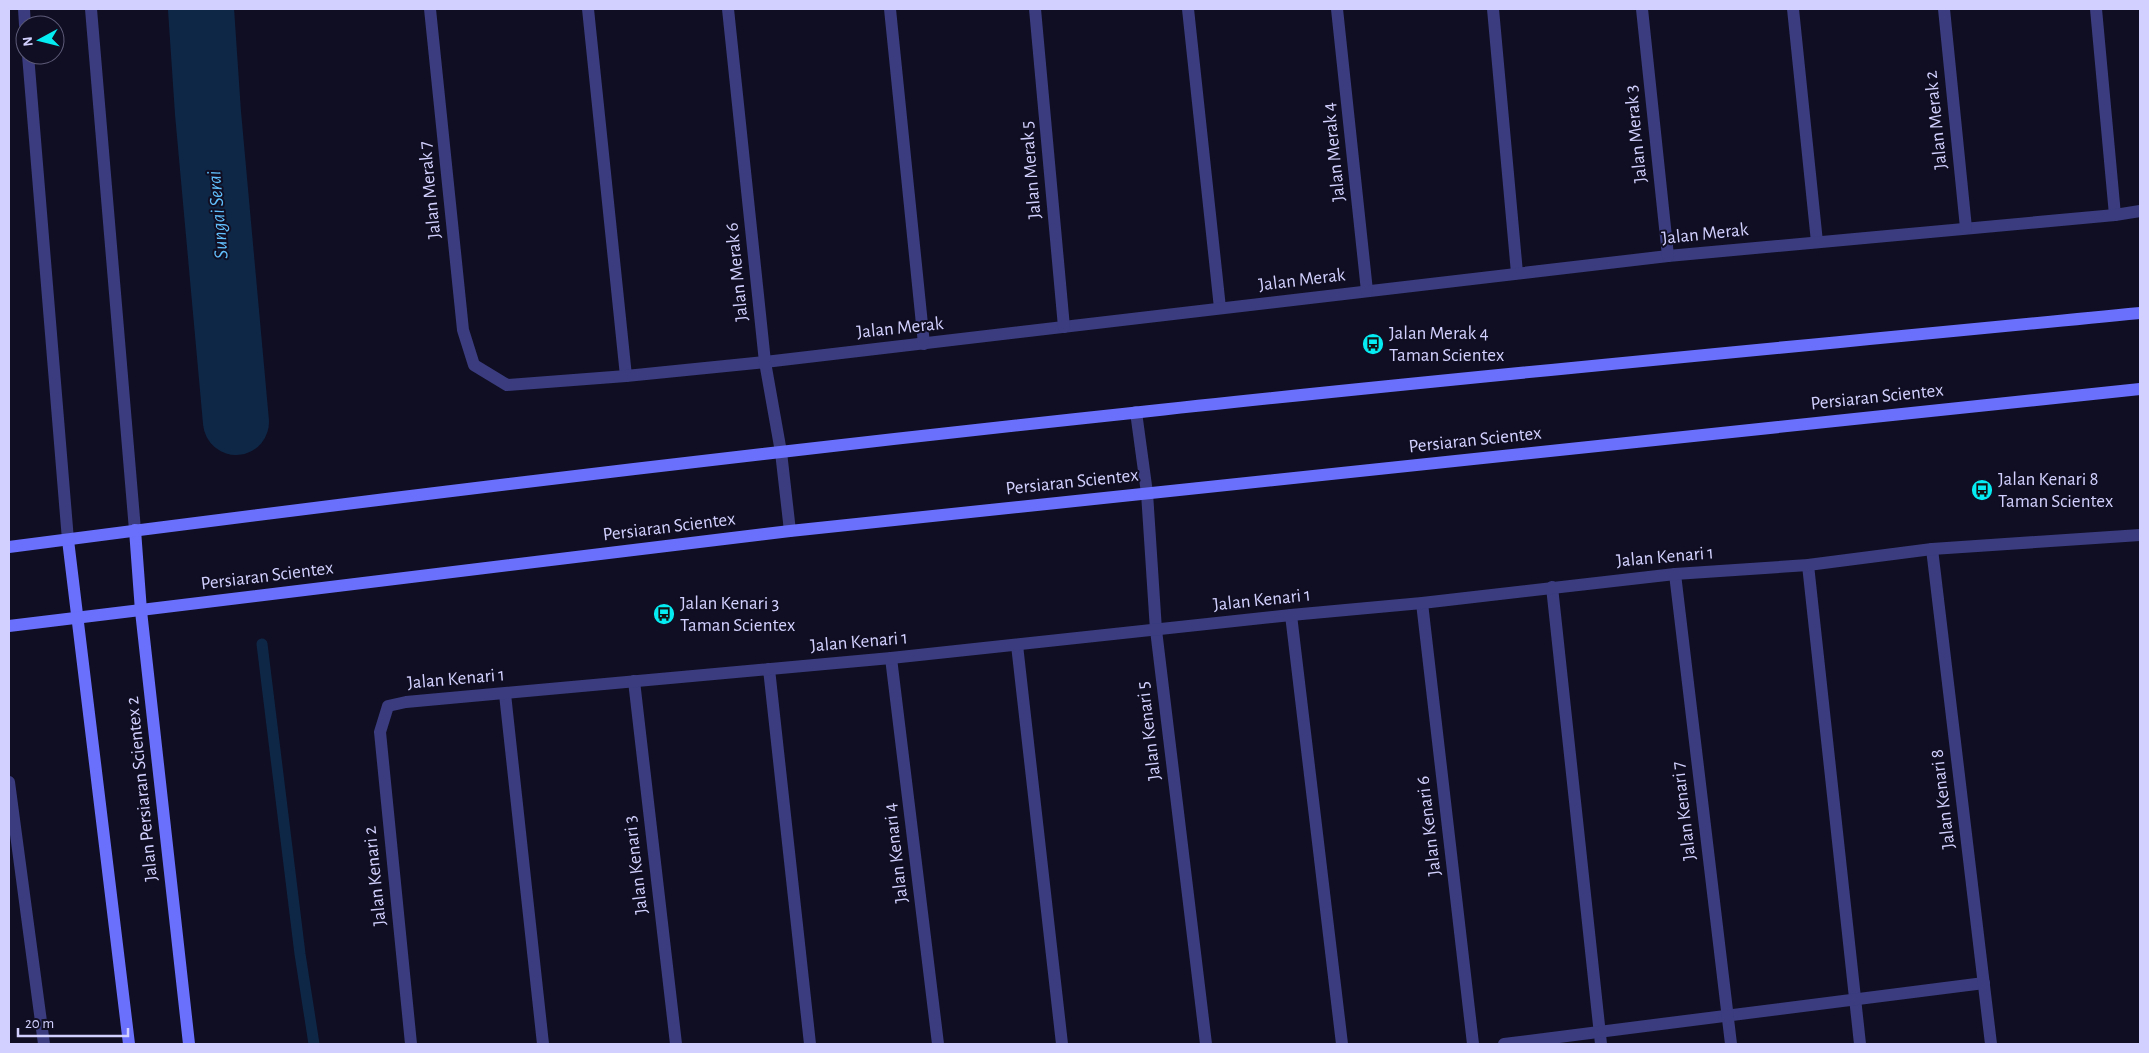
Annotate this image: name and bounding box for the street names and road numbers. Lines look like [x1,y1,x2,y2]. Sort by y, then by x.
street label: Jalan Merak 2 [1921,69,1951,170]
street label: Jalan Merak 3 [1621,84,1651,184]
street label: Jalan Merak 4 [1319,102,1349,202]
street label: Jalan Merak 5 [1017,120,1045,220]
street label: Jalan Merak 7 [415,140,445,240]
street label: Jalan Merak [1661,220,1750,248]
street label: Jalan Merak 6 [722,222,752,322]
street label: Jalan Merak [1258,265,1347,295]
street label: Jalan Merak [856,314,945,342]
street label: Persiaran Scientex [1810,381,1944,413]
street label: Persiaran Scientex [1408,424,1542,456]
street label: Persiaran Scientex [1005,466,1139,498]
street label: Persiaran Scientex [602,509,736,545]
street label: Jalan Kenari 1 [1615,543,1715,571]
street label: Persiaran Scientex [200,558,334,594]
street label: Jalan Kenari 1 [1212,585,1312,615]
street label: Jalan Kenari 1 [809,628,909,656]
street label: Jalan Kenari 1 [406,665,506,693]
street label: Jalan Kenari 5 [1134,680,1164,782]
street label: Jalan Persiaran Scientex 2 [123,695,161,882]
street label: Jalan Kenari 8 [1927,748,1959,850]
street label: Jalan Kenari 7 [1669,760,1699,861]
street label: Jalan Kenari 6 [1413,775,1445,877]
street label: Jalan Kenari 4 [880,802,912,904]
street label: Jalan Kenari 3 [621,815,651,915]
street label: Jalan Kenari 2 [360,825,390,927]

